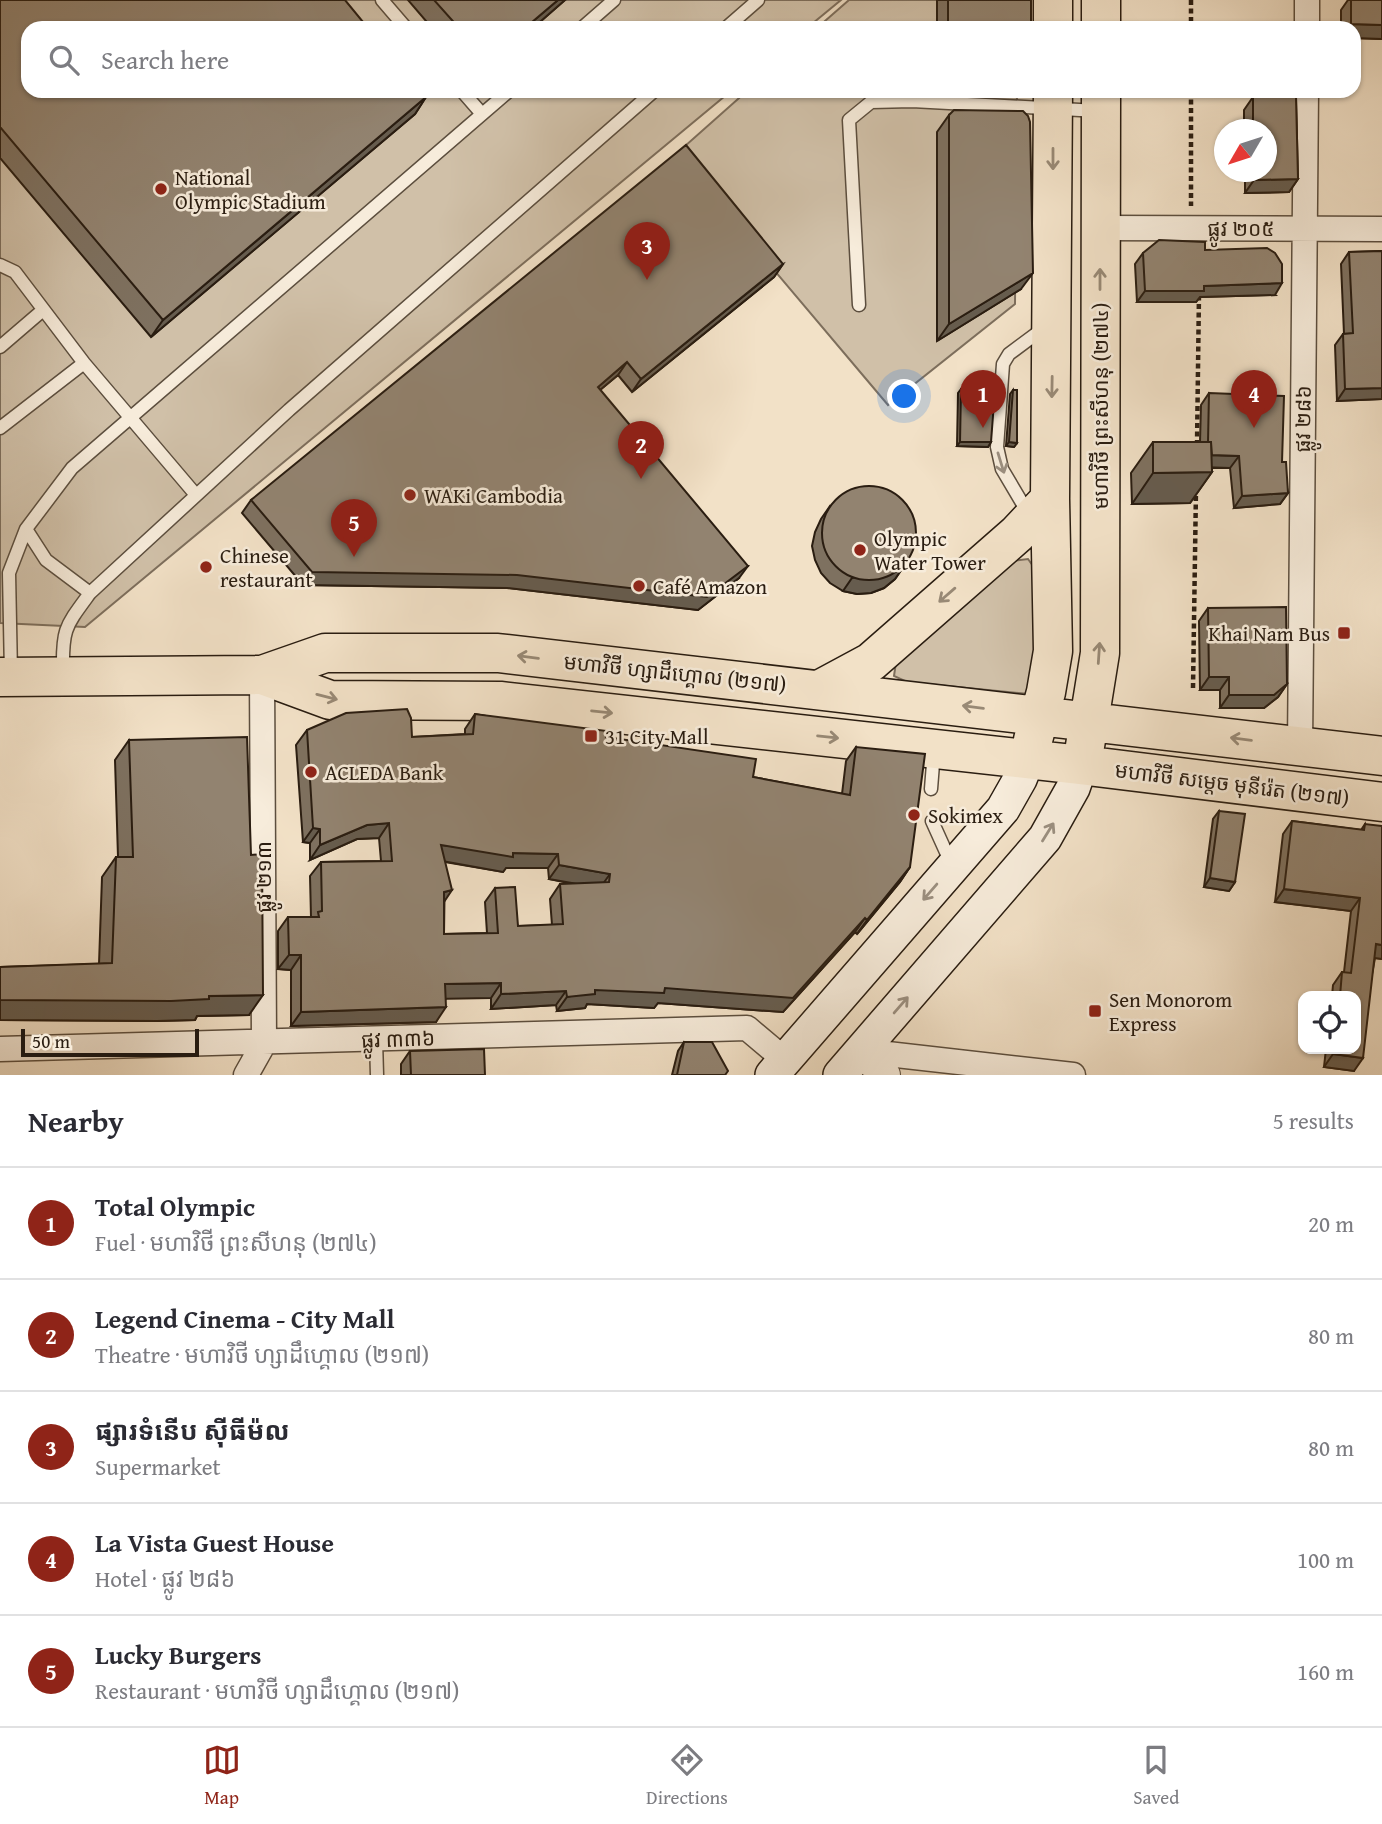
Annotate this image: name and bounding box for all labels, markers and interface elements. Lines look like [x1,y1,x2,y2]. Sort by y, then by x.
search box [21,21,1361,98]
text: Search here [101,40,229,79]
icon: search [45,41,83,79]
north arrow [1214,119,1277,182]
one-way arrow [1046,147,1060,170]
place label: National Olympic Stadium [175,162,326,217]
marker: National Olympic Stadium [153,181,169,197]
street label: ផ្លូវ ២០៥ [1207,213,1275,248]
pin: 3 [624,222,670,280]
one-way arrow [1093,267,1107,290]
street label: មហាវិថី ព្រះសីហនុ (២៧៤) [1085,302,1116,510]
pin: 1 [960,370,1006,428]
pin: 4 [1231,370,1277,428]
one-way arrow [1045,375,1059,398]
your location [887,379,921,413]
street label: ផ្លូវ ២៨៦ [1287,385,1323,453]
pin: 2 [618,421,664,479]
one-way arrow [996,452,1009,474]
place label: WAKi Cambodia [424,480,563,511]
marker: WAKi Cambodia [402,487,418,503]
pin: 5 [331,499,377,557]
place label: Olympic Water Tower [874,523,986,578]
place label: Chinese restaurant [220,540,313,595]
marker: Olympic Water Tower [852,542,868,558]
marker: Chinese restaurant [198,559,214,575]
place label: Café Amazon [653,571,767,602]
marker: Café Amazon [631,578,647,594]
one-way arrow [938,587,956,603]
place label: Khai Nam Bus [1208,618,1330,649]
marker: Khai Nam Bus [1336,625,1352,641]
one-way arrow [1093,642,1106,665]
street label: មហាវិថី ហ្សាដឹហ្គោល (២១៧) [562,646,788,700]
one-way arrow [517,650,539,663]
one-way arrow [315,691,337,704]
one-way arrow [962,701,985,714]
one-way arrow [590,706,613,719]
place label: 31 City Mall [605,721,709,752]
marker: 31 City Mall [583,728,599,744]
one-way arrow [816,731,839,744]
one-way arrow [1230,733,1253,746]
street label: មហាវិថី សម្តេច មុនីរ៉េត (២១៧) [1113,754,1351,814]
place label: ACLEDA Bank [325,757,444,788]
marker: ACLEDA Bank [303,764,319,780]
place label: Sokimex [928,800,1003,831]
marker: Sokimex [906,807,922,823]
one-way arrow [1041,822,1055,842]
street label: ផ្លូវ ២១៣ [248,841,283,913]
one-way arrow [922,883,938,901]
place label: Sen Monorom Express [1109,984,1232,1039]
map controls [1298,991,1361,1054]
button: locate [1298,991,1361,1054]
one-way arrow [893,996,909,1014]
marker: Sen Monorom Express [1087,1003,1103,1019]
street label: ផ្លូវ ៣៣៦ [360,1022,436,1060]
scale bar [21,1026,200,1058]
text: 50 m [32,1027,70,1055]
text: Nearby [28,1099,124,1143]
text: 5 results [1273,1104,1354,1137]
text: Total Olympic [95,1187,255,1226]
text: 1 [45,1207,57,1240]
text: 20 m [1308,1207,1354,1240]
text: Fuel · មហាវិថី ព្រះសីហនុ (២៧៤) [95,1226,377,1259]
text: Legend Cinema - City Mall [95,1299,395,1338]
text: 2 [45,1319,57,1352]
text: 80 m [1308,1319,1354,1352]
text: Theatre · មហាវិថី ហ្សាដឹហ្គោល (២១៧) [95,1338,429,1371]
text: ផ្សារទំនើប ស៊ីធីម៉ល [95,1411,290,1450]
text: 3 [45,1431,57,1464]
text: 80 m [1308,1431,1354,1464]
text: Supermarket [95,1450,221,1483]
text: La Vista Guest House [95,1523,334,1562]
text: 4 [45,1543,57,1576]
text: 100 m [1297,1543,1354,1576]
text: Hotel · ផ្លូវ ២៨៦ [95,1562,235,1595]
text: Lucky Burgers [95,1635,261,1674]
text: 5 [45,1655,57,1688]
text: 160 m [1297,1655,1354,1688]
text: Restaurant · មហាវិថី ហ្សាដឹហ្គោល (២១៧) [95,1674,460,1707]
tab: Map [203,1741,241,1811]
tab: Directions [646,1741,728,1811]
tab: Saved [1133,1741,1179,1811]

